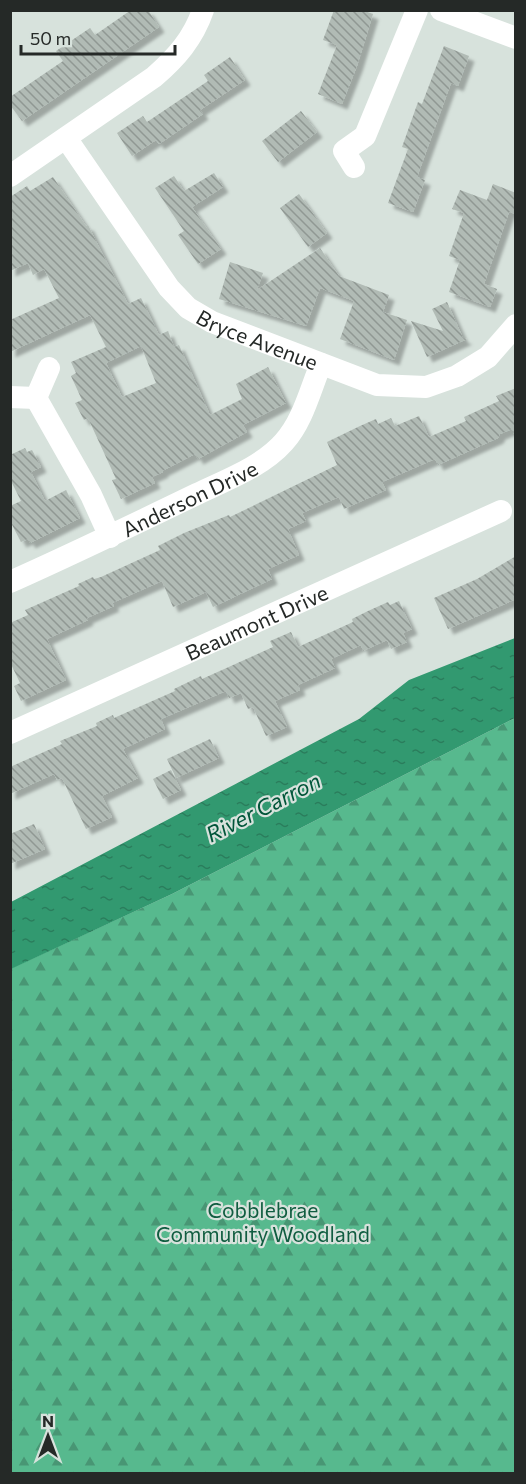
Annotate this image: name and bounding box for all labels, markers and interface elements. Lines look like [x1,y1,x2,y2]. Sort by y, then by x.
scale bar [21,18,176,56]
text: 50 m [30,27,71,49]
street label: Bryce Avenue [192,303,322,374]
street label: Anderson Drive [118,455,261,541]
street label: Beaumont Drive [181,579,331,665]
water label: River Carron [201,766,325,848]
park label: Cobblebrae Community Woodland [156,1197,370,1246]
north arrow [18,1406,78,1466]
text: N [42,1411,54,1430]

